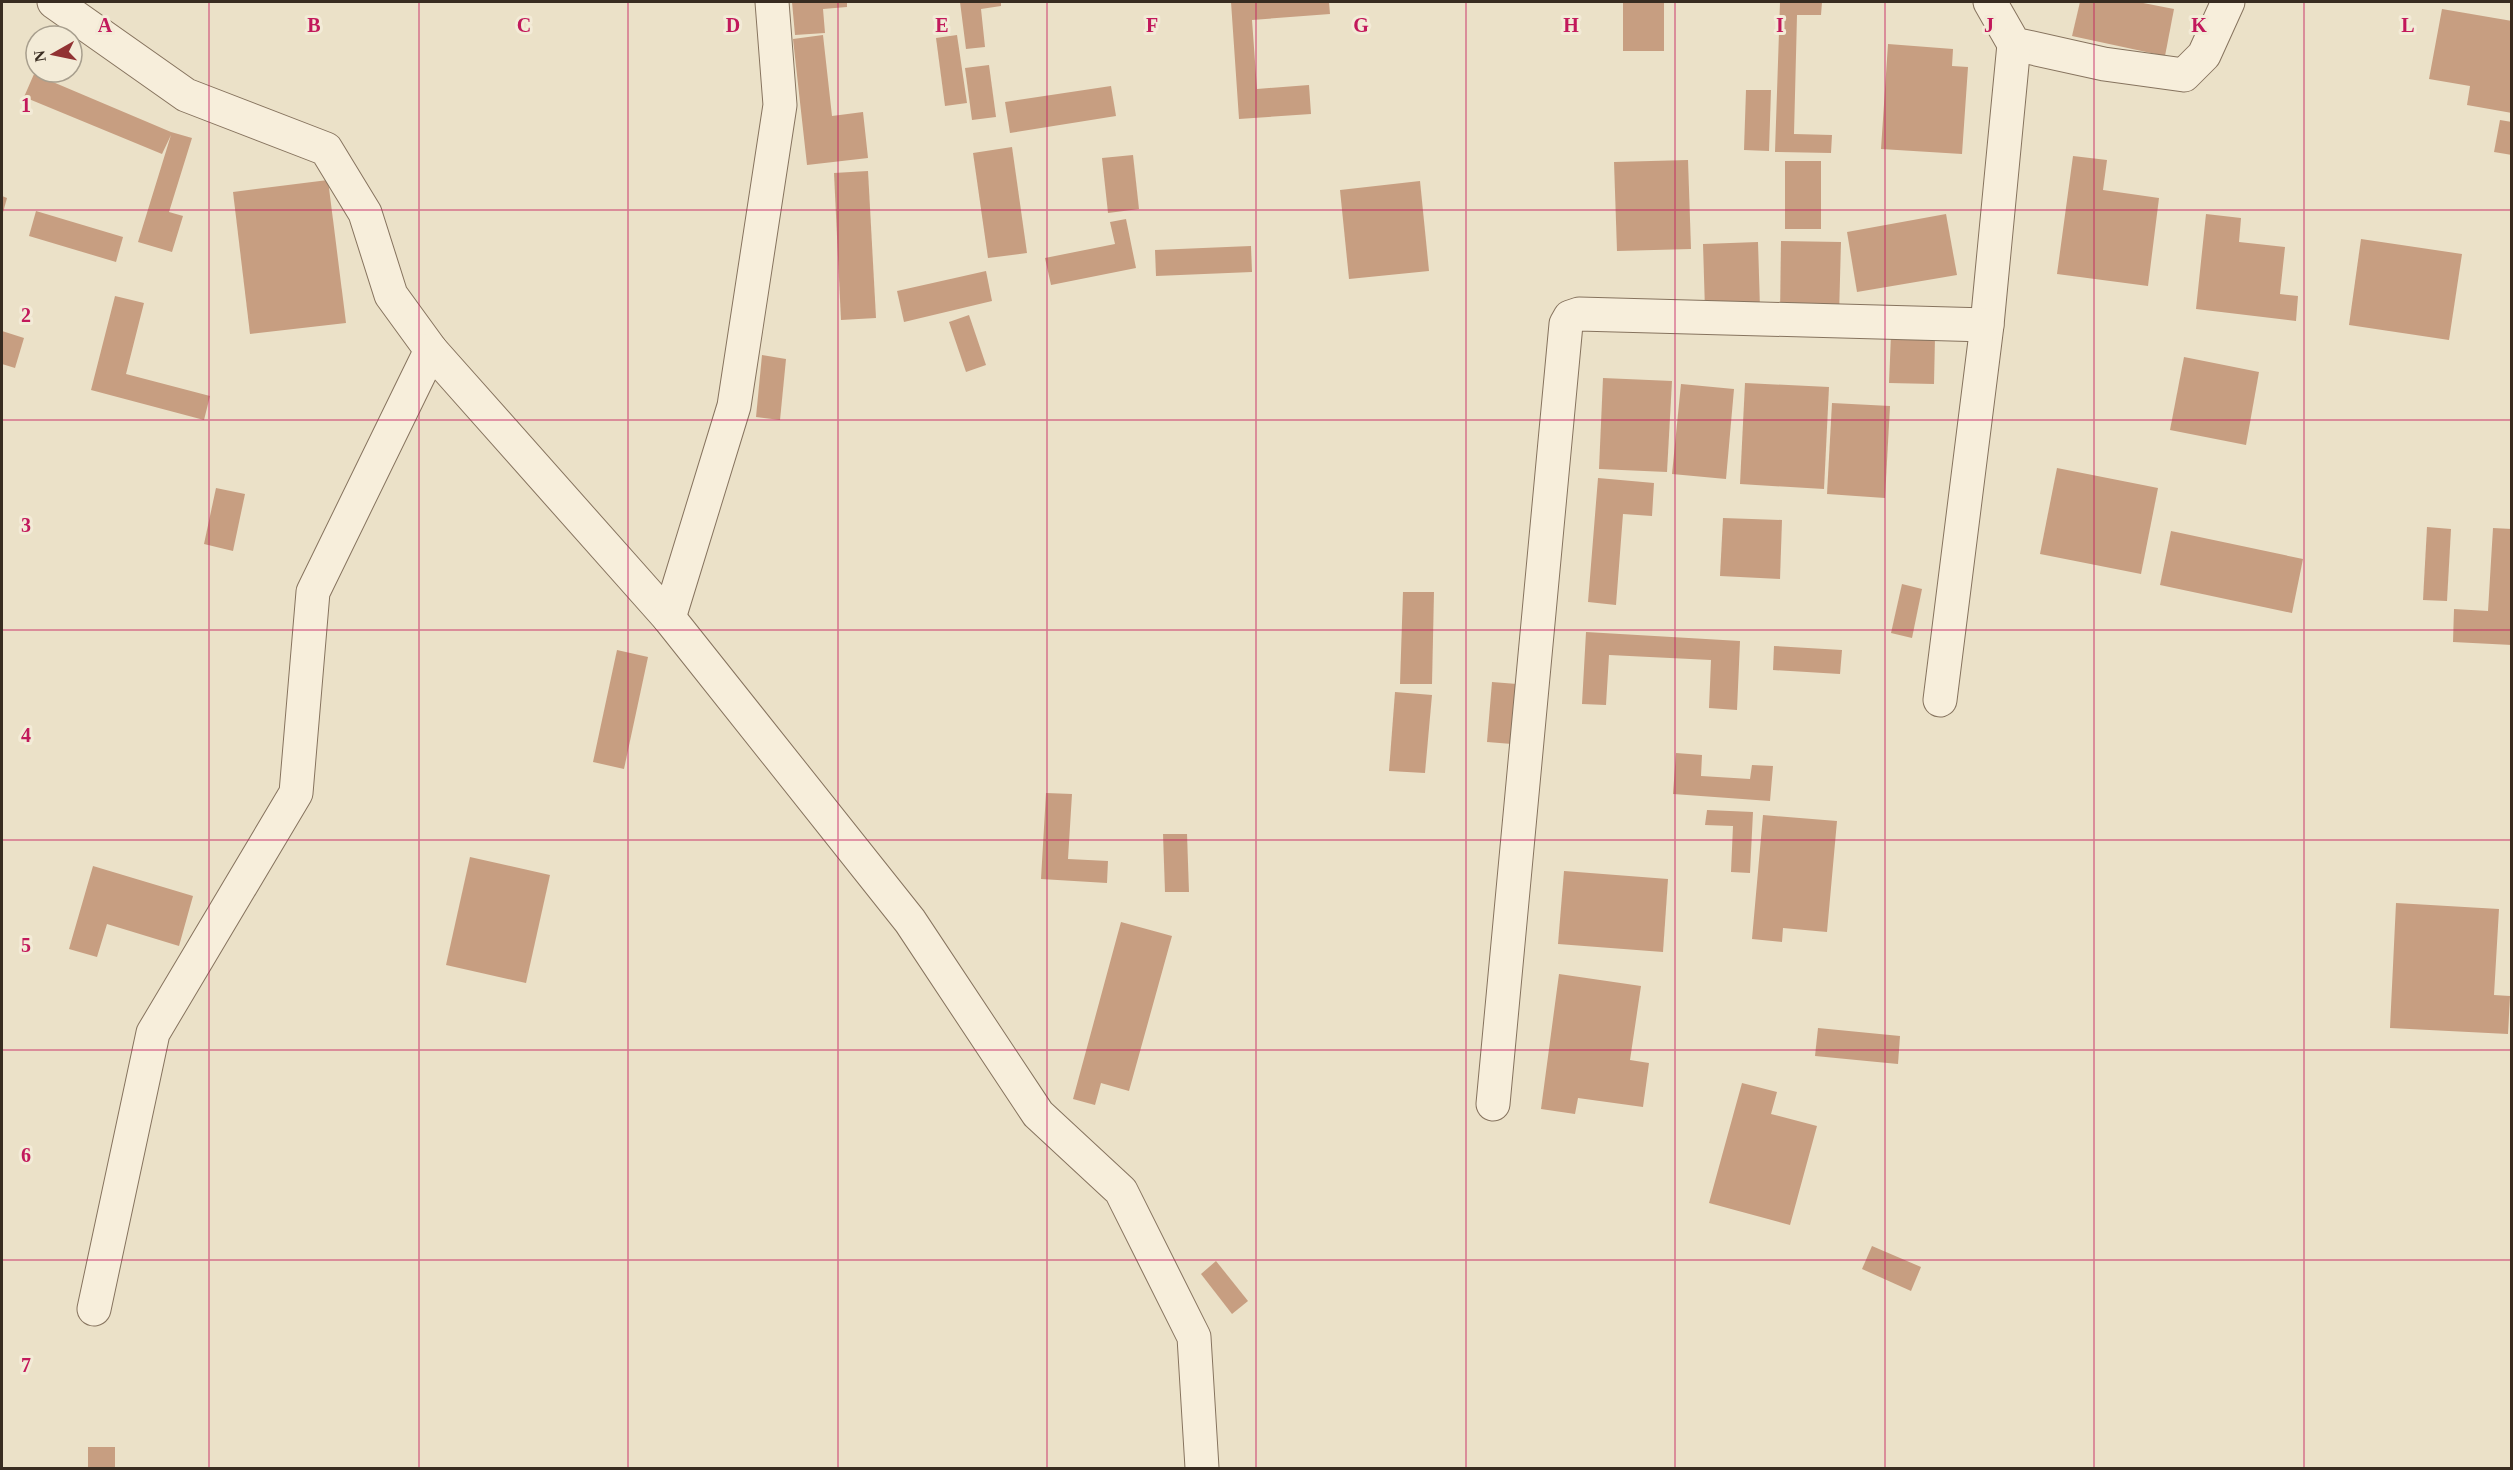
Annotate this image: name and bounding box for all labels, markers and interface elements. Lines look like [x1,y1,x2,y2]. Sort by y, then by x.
text: A [98,14,113,36]
text: B [307,14,321,36]
text: C [517,14,531,36]
text: D [726,14,740,36]
text: E [935,14,949,36]
text: F [1146,14,1158,36]
text: G [1353,14,1369,36]
text: H [1563,14,1579,36]
text: I [1776,14,1784,36]
text: J [1984,14,1994,36]
text: K [2191,14,2207,36]
text: L [2401,14,2415,36]
north arrow [24,24,84,84]
text: N [30,49,49,63]
text: 1 [21,94,31,116]
text: 2 [21,304,31,326]
text: 3 [21,514,31,536]
text: 4 [21,724,31,746]
text: 5 [21,934,31,956]
text: 6 [21,1144,31,1166]
text: 7 [21,1354,31,1376]

